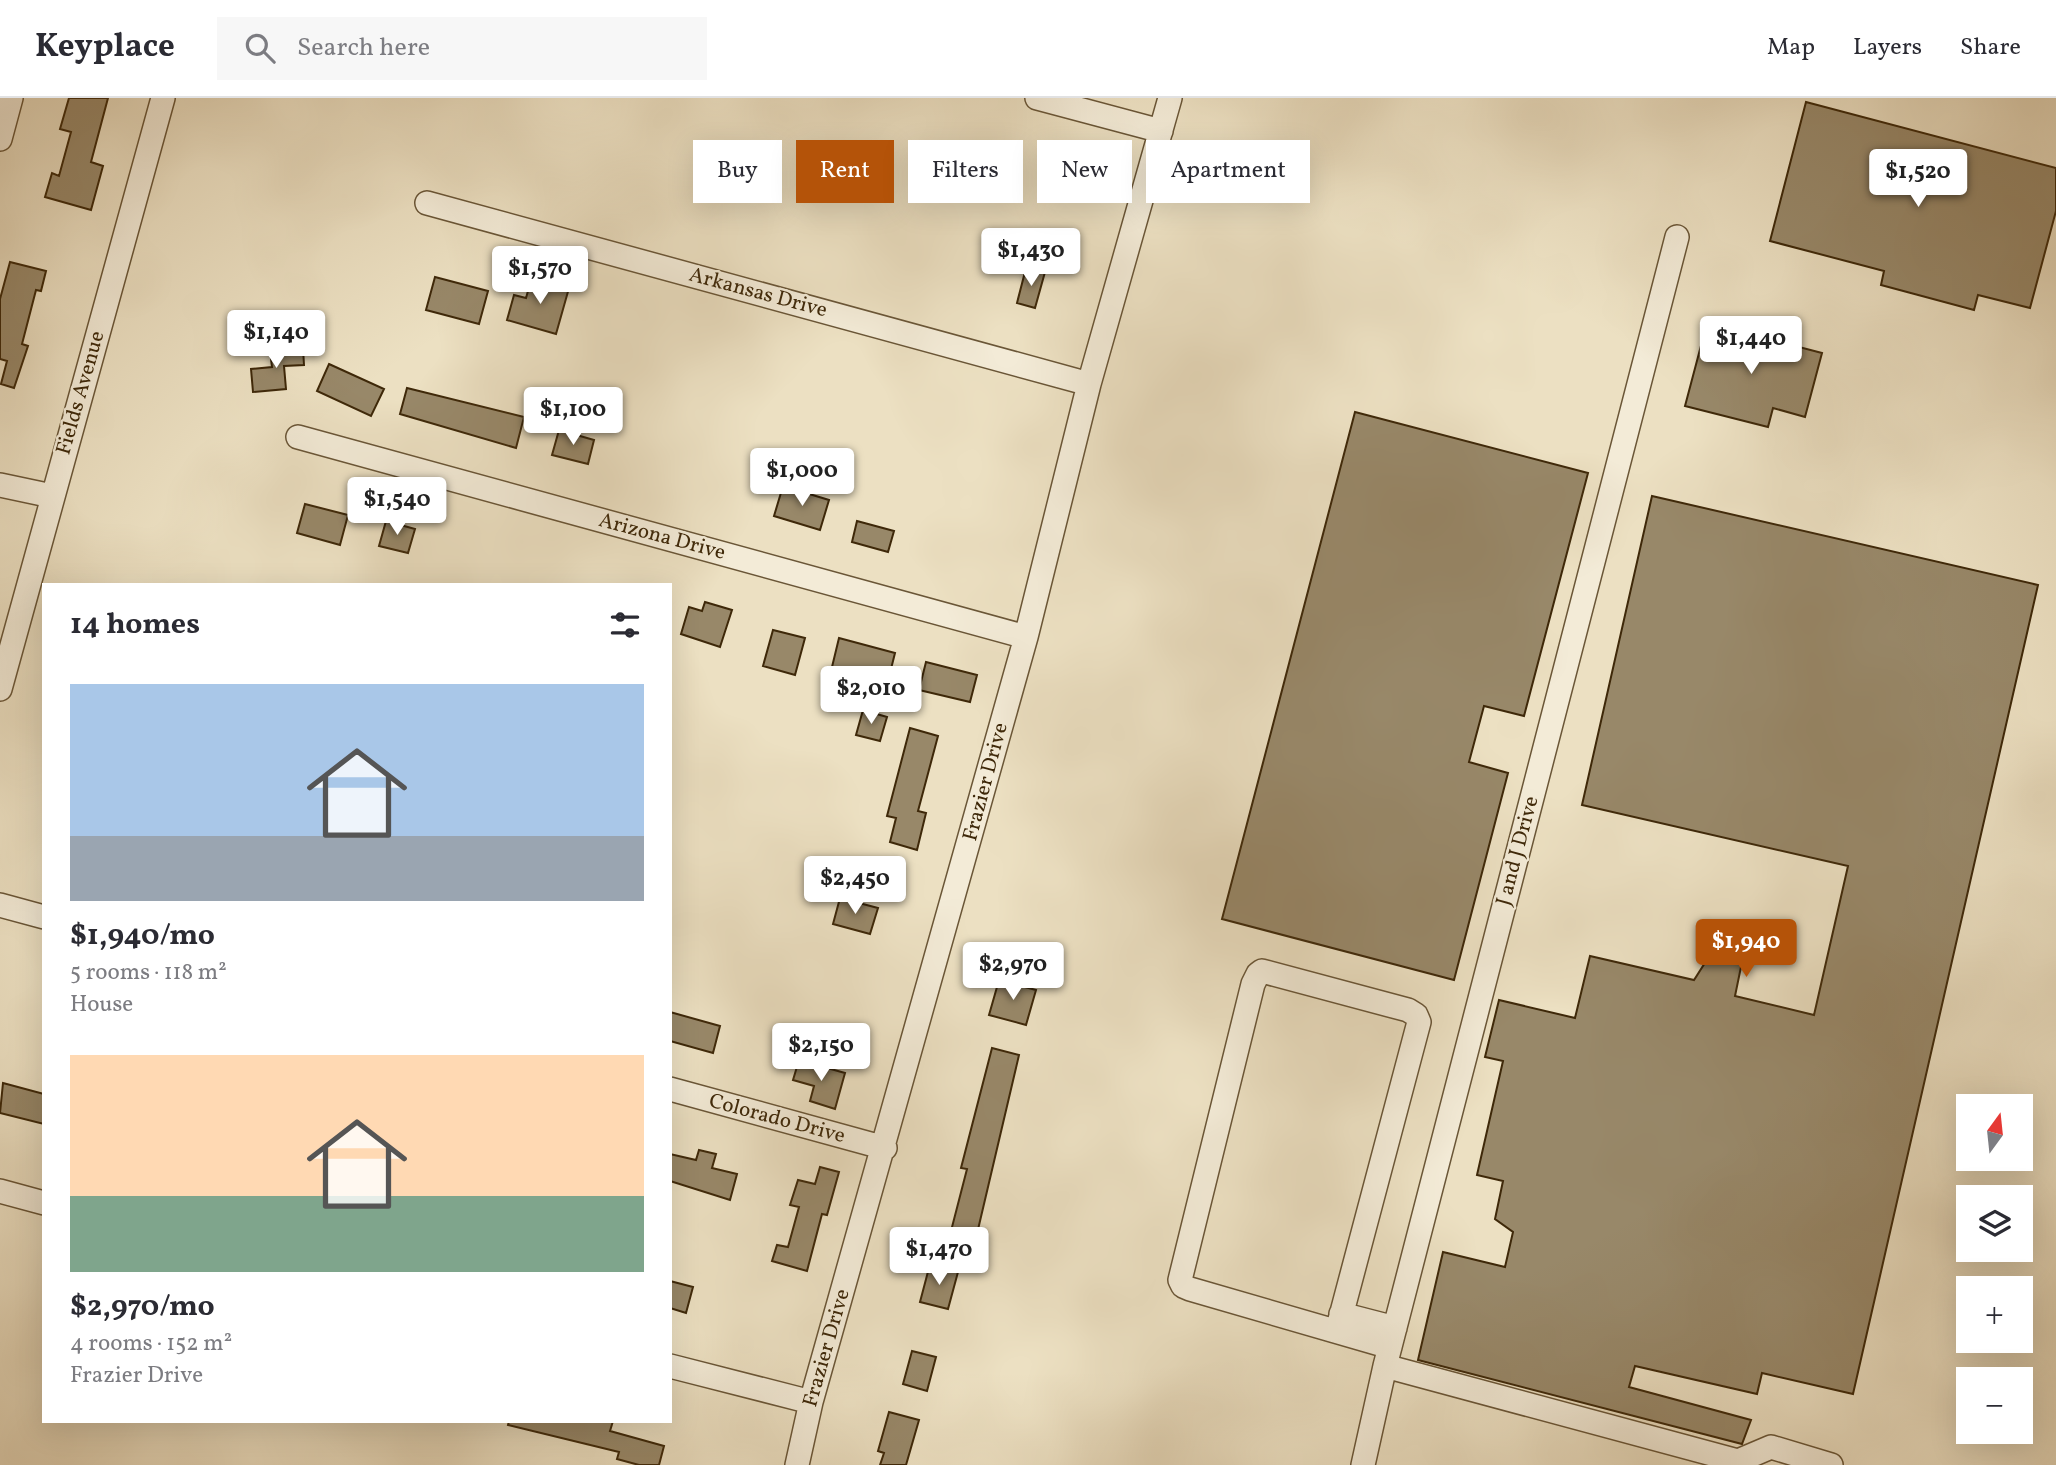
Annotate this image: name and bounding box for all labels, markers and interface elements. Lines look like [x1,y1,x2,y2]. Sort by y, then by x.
search box [217,17,707,80]
text: Keyplace [35,25,175,71]
icon: search [241,29,279,67]
text: Search here [297,30,430,66]
text: Map [1767,31,1815,65]
text: Layers [1853,31,1922,65]
text: Share [1960,31,2021,65]
chip: Buy [693,140,782,203]
chip: Rent [796,140,894,203]
chip: Filters [908,140,1023,203]
chip: New [1037,140,1132,203]
chip: Apartment [1146,140,1310,203]
pin: $1,520 [1861,150,1975,209]
text: $1,520 [1885,156,1951,188]
pin: $1,430 [974,228,1088,288]
text: $1,430 [997,235,1065,267]
pin: $1,570 [483,246,597,306]
text: $1,570 [508,253,572,285]
street label: Arkansas Drive [686,261,830,325]
pin: $1,140 [219,310,333,370]
pin: $1,440 [1694,316,1808,376]
text: $1,140 [243,317,309,349]
text: $1,440 [1716,323,1786,355]
street label: Fields Avenue [49,328,113,458]
pin: $1,100 [516,388,630,447]
text: $1,100 [540,394,606,426]
pin: $1,000 [745,448,859,508]
text: $1,000 [766,455,838,487]
pin: $1,540 [340,478,454,537]
text: $1,540 [363,484,431,516]
street label: Arizona Drive [595,506,729,568]
text: 14 homes [70,604,200,646]
icon: filters [606,606,644,644]
pin: $2,010 [814,666,928,726]
text: $2,010 [836,673,906,705]
street label: Frazier Drive [956,720,1016,844]
icon: home [294,730,420,856]
street label: J and J Drive [1489,793,1547,909]
pin: $2,450 [798,856,912,916]
text: $2,450 [820,863,890,895]
text: $1,940/mo [70,915,215,957]
pin: $1,940 [1689,920,1803,979]
text: $1,940 [1712,926,1780,958]
pin: $2,970 [956,942,1070,1002]
text: $2,970 [979,949,1047,981]
text: 5 rooms · 118 m² [70,957,227,989]
text: House [70,989,133,1021]
pin: $2,150 [764,1024,878,1083]
text: $2,150 [788,1030,854,1062]
street label: Colorado Drive [706,1087,848,1151]
north arrow [1956,1094,2034,1171]
map controls [1956,1094,2033,1444]
icon: home [294,1101,420,1227]
button: layers [1956,1185,2033,1262]
pin: $1,470 [882,1228,996,1287]
text: $1,470 [906,1234,972,1266]
button: + [1956,1276,2033,1353]
text: $2,970/mo [70,1286,215,1328]
street label: Frazier Drive [796,1286,858,1410]
text: 4 rooms · 152 m² [70,1328,232,1360]
text: Frazier Drive [70,1360,203,1392]
button: − [1956,1367,2033,1444]

